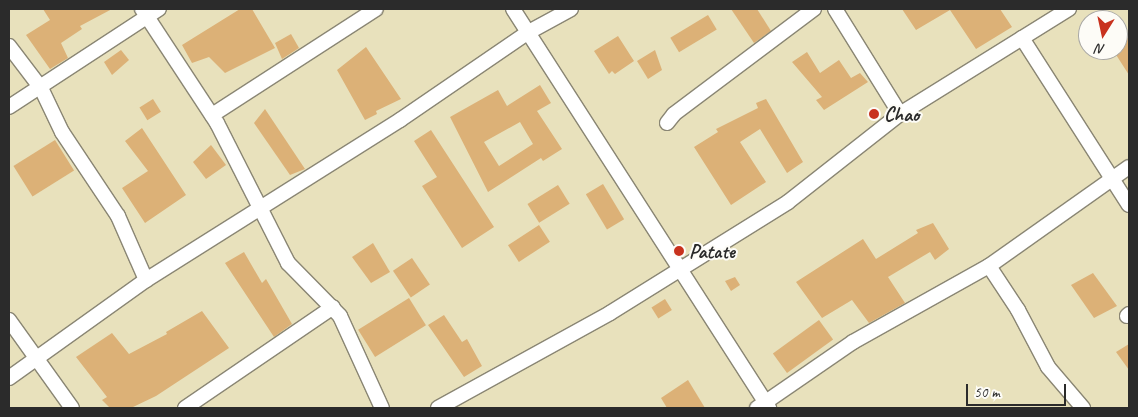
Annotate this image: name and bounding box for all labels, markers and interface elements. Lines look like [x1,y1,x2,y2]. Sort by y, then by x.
north arrow [1078,10,1128,60]
text: N [1095,40,1106,58]
place label: Chao [884,102,919,126]
marker: Chao [868,108,880,120]
place label: Patate [689,239,735,263]
marker: Patate [673,245,685,257]
scale bar [968,374,1068,406]
text: 50 m [974,383,1000,402]

